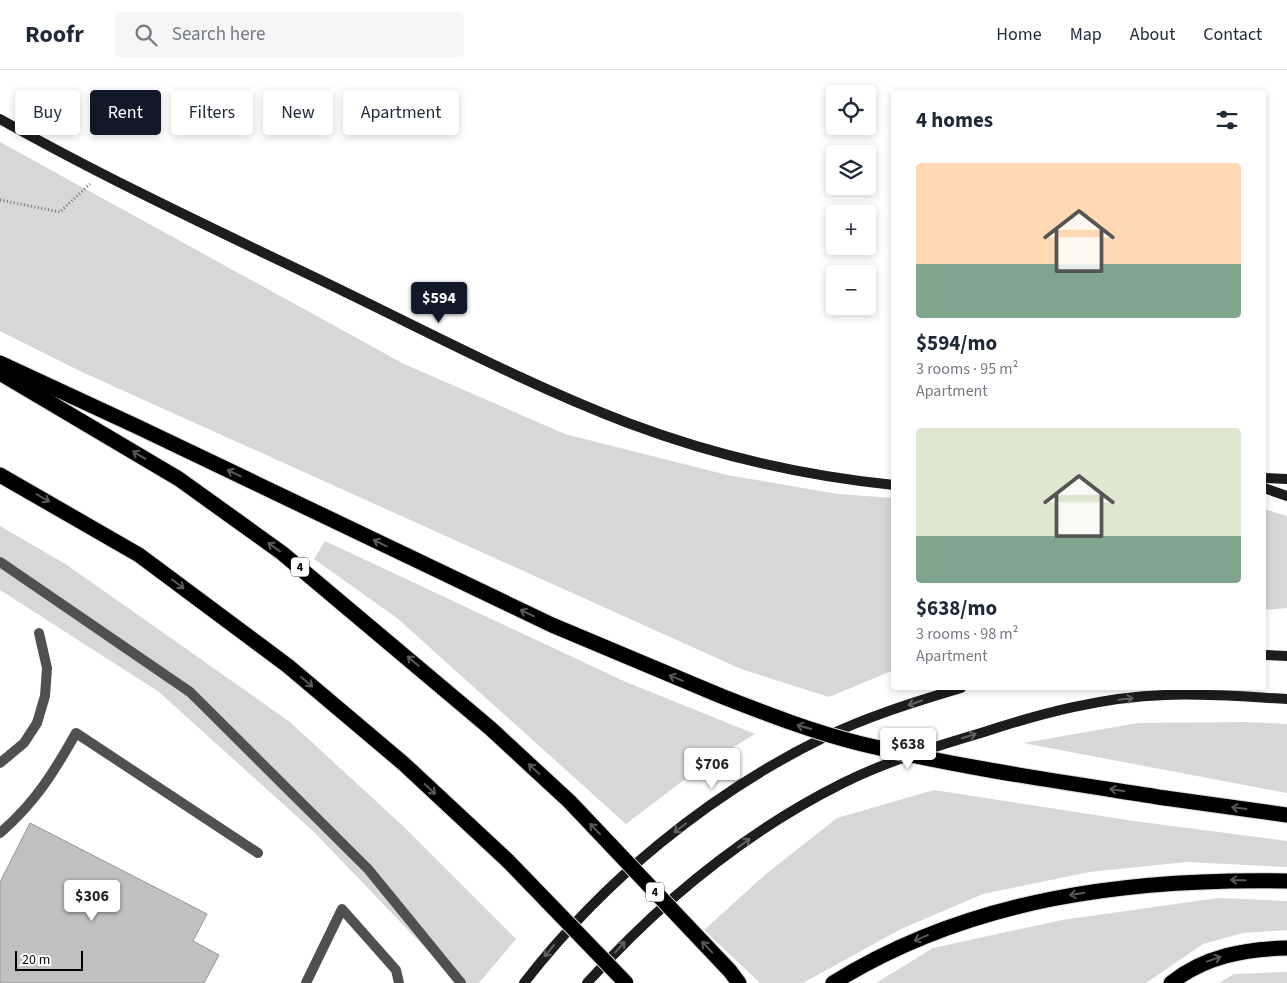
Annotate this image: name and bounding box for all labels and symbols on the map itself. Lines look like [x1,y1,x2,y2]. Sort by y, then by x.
pin: $594 [409,282,469,324]
one-way arrow [133,450,147,460]
one-way arrow [227,468,242,477]
one-way arrow [35,494,49,504]
one-way arrow [373,538,388,547]
one-way arrow [267,541,281,552]
road number: 4 [291,558,309,577]
one-way arrow [171,579,185,589]
one-way arrow [520,608,535,617]
one-way arrow [406,655,419,667]
one-way arrow [669,672,684,682]
one-way arrow [301,676,314,688]
one-way arrow [1118,694,1134,704]
one-way arrow [907,699,923,708]
one-way arrow [796,721,812,731]
pin: $638 [878,728,938,770]
one-way arrow [960,731,976,741]
pin: $706 [682,748,742,790]
one-way arrow [528,763,540,775]
one-way arrow [424,783,437,795]
one-way arrow [1109,785,1125,795]
one-way arrow [1231,803,1247,813]
one-way arrow [589,822,601,835]
one-way arrow [674,823,687,834]
one-way arrow [737,838,751,848]
one-way arrow [1231,875,1247,885]
pin: $306 [62,880,122,922]
road number: 4 [646,882,664,902]
one-way arrow [1069,889,1085,899]
one-way arrow [914,934,929,944]
one-way arrow [701,940,713,953]
one-way arrow [613,941,625,954]
one-way arrow [544,945,555,958]
scale bar [15,948,82,971]
one-way arrow [1206,954,1221,963]

